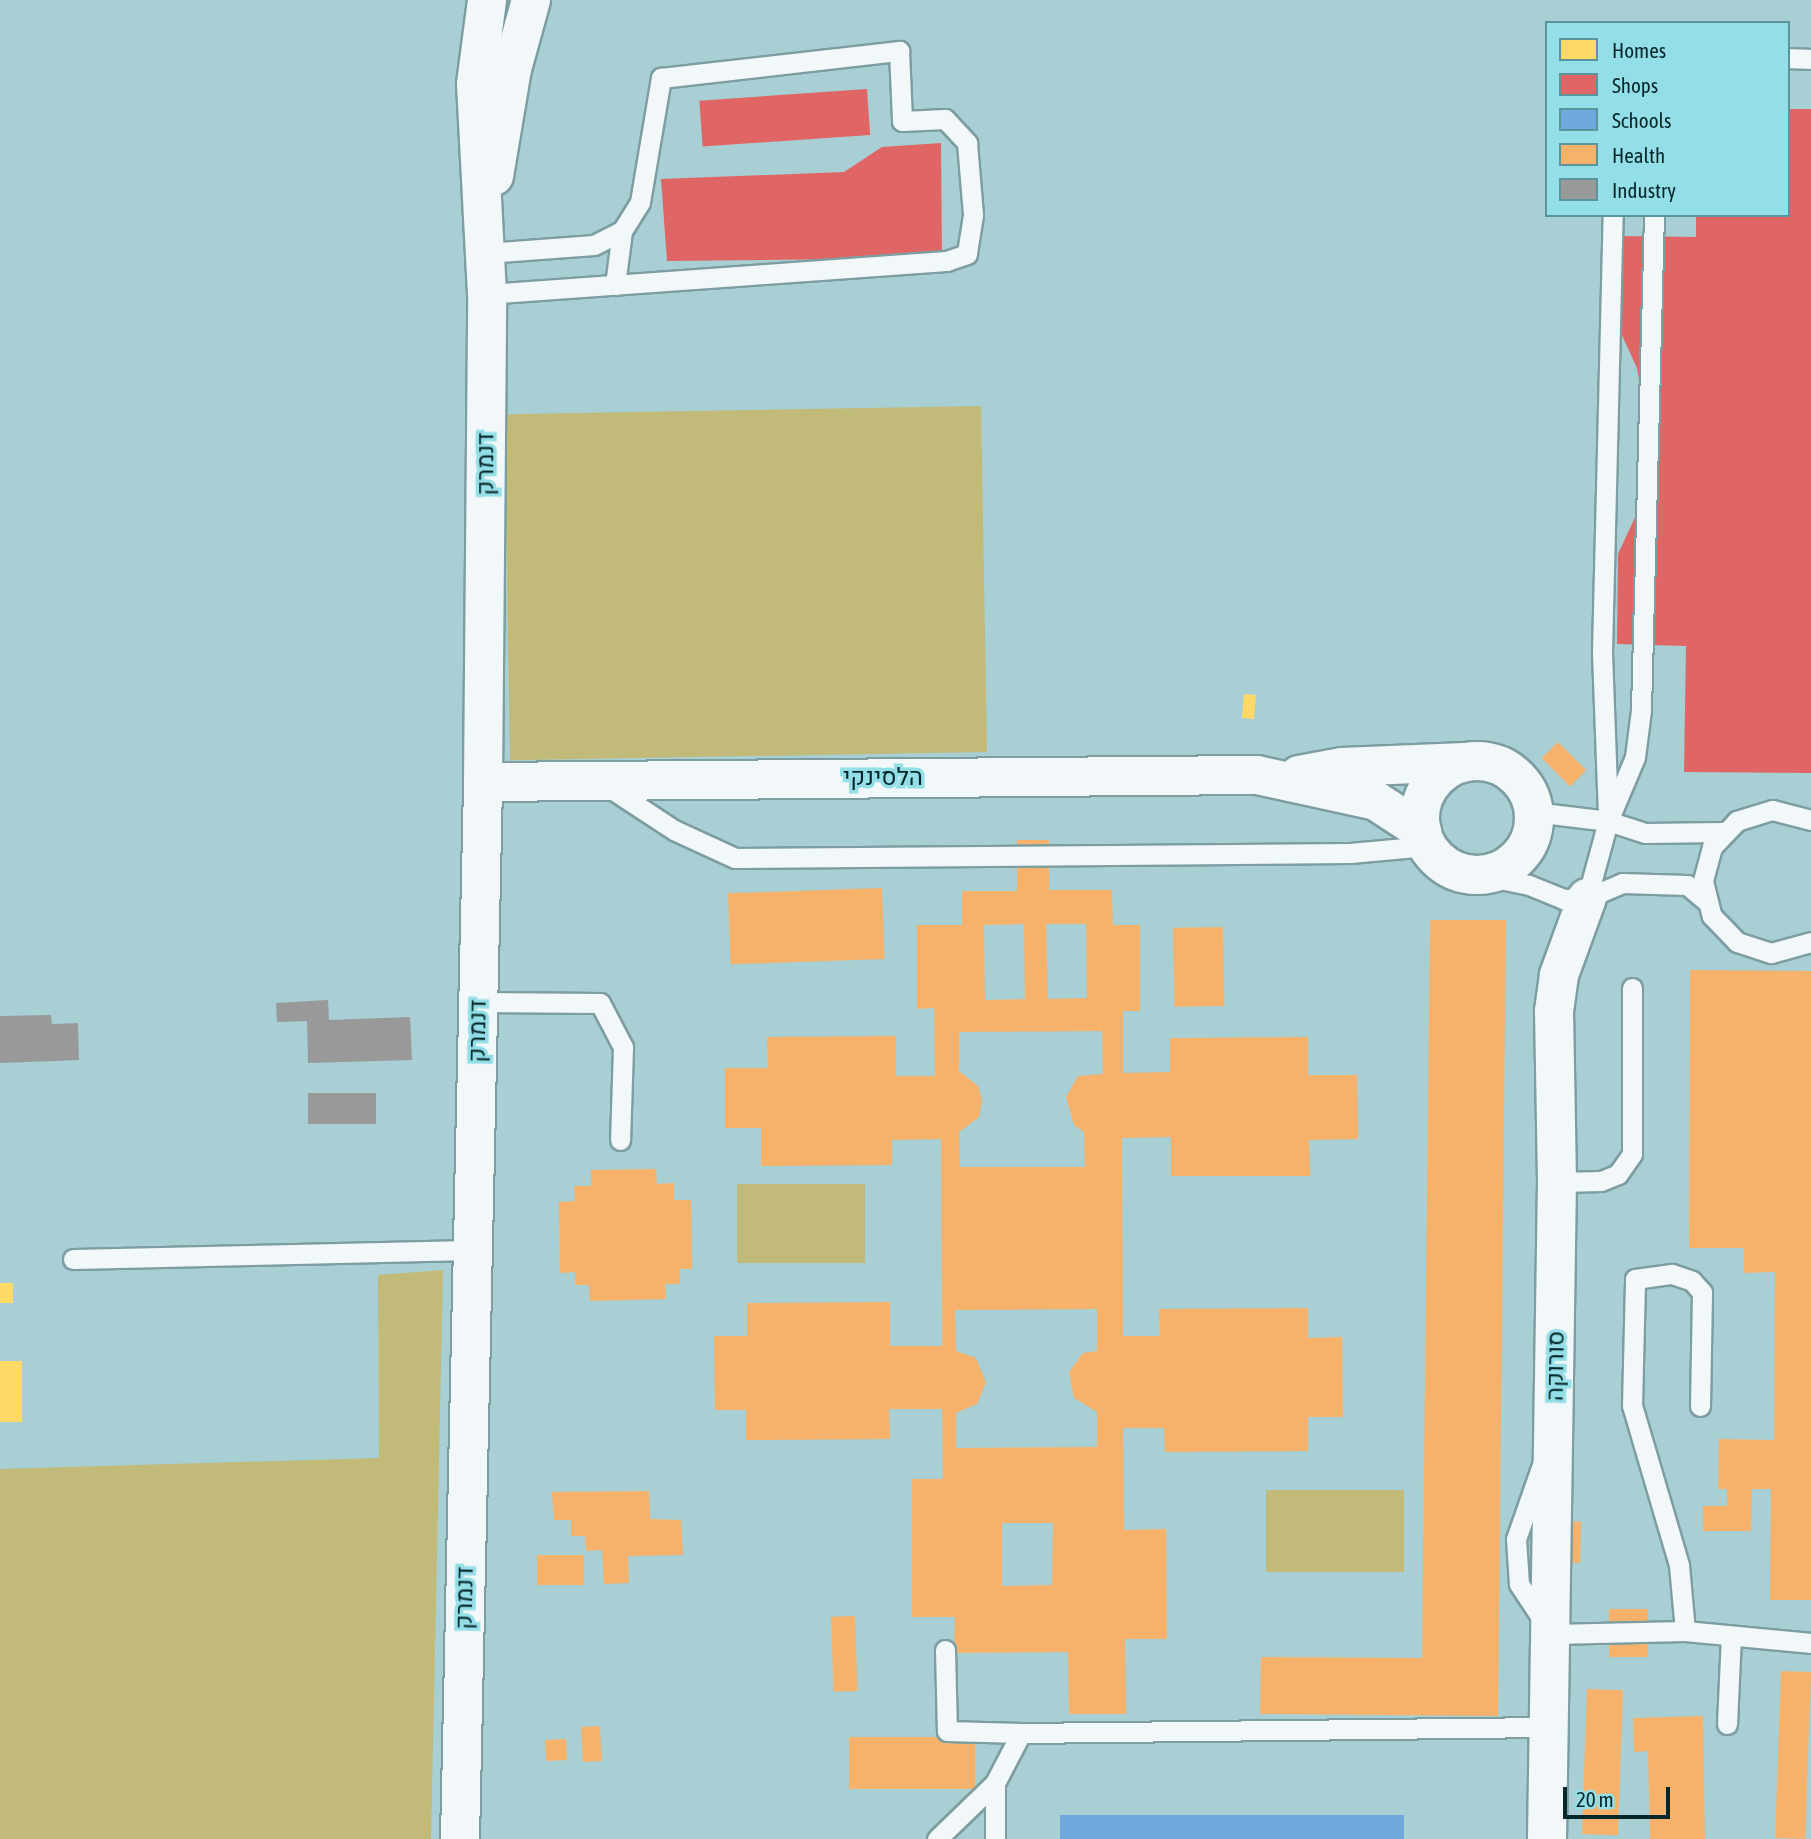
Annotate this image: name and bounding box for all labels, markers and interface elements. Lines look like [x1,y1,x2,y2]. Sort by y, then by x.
legend [1545,21,1790,217]
text: Homes [1612,38,1666,62]
text: Shops [1612,73,1658,97]
text: Schools [1612,108,1672,132]
text: Health [1612,143,1665,167]
text: Industry [1612,178,1676,202]
street label: דנמרק [471,432,499,496]
street label: הלסינקי [843,763,923,791]
street label: דנמרק [462,999,492,1063]
street label: סורוקה [1540,1331,1570,1401]
street label: דנמרק [449,1566,479,1630]
scale bar [1566,1772,1673,1816]
text: 20 m [1576,1787,1614,1811]

